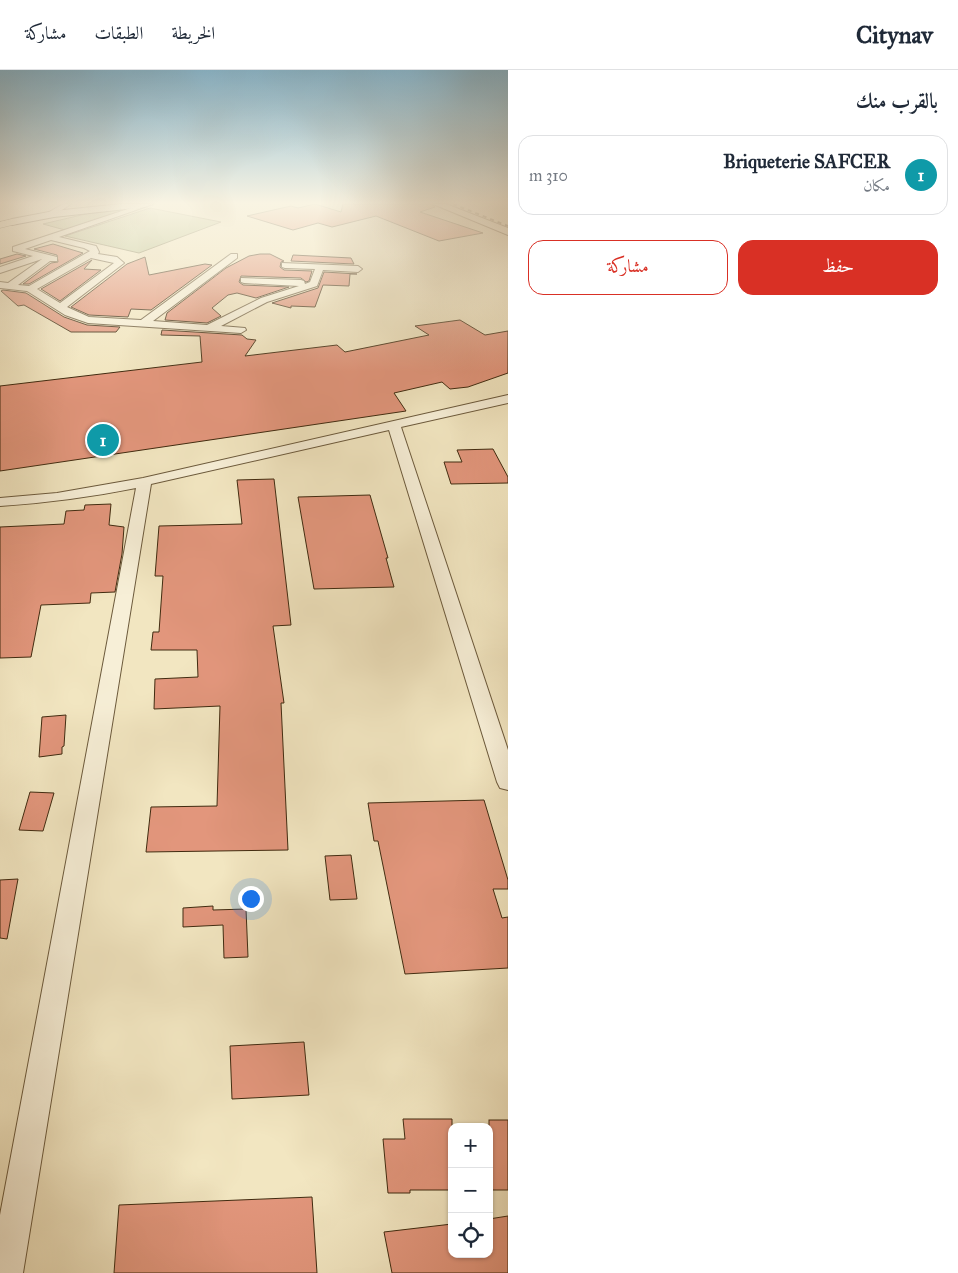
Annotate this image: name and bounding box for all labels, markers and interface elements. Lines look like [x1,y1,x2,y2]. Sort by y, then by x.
text: Citynav [856,20,933,50]
text: مشاركة [25,22,66,44]
text: الطبقات [94,22,143,44]
text: الخريطة [171,22,215,44]
text: بالقرب منك [856,88,938,114]
text: Briqueterie SAFCER [723,150,890,173]
text: 310 m [529,166,568,185]
text: 1 [918,166,924,185]
text: مكان [863,176,890,195]
button: مشاركة [528,240,728,295]
button: حفظ [738,240,938,295]
pin: 1 [87,421,119,459]
your location [238,886,264,912]
map controls [448,1123,493,1258]
button: + [448,1123,493,1168]
button: − [448,1168,493,1213]
button: locate [448,1213,493,1258]

